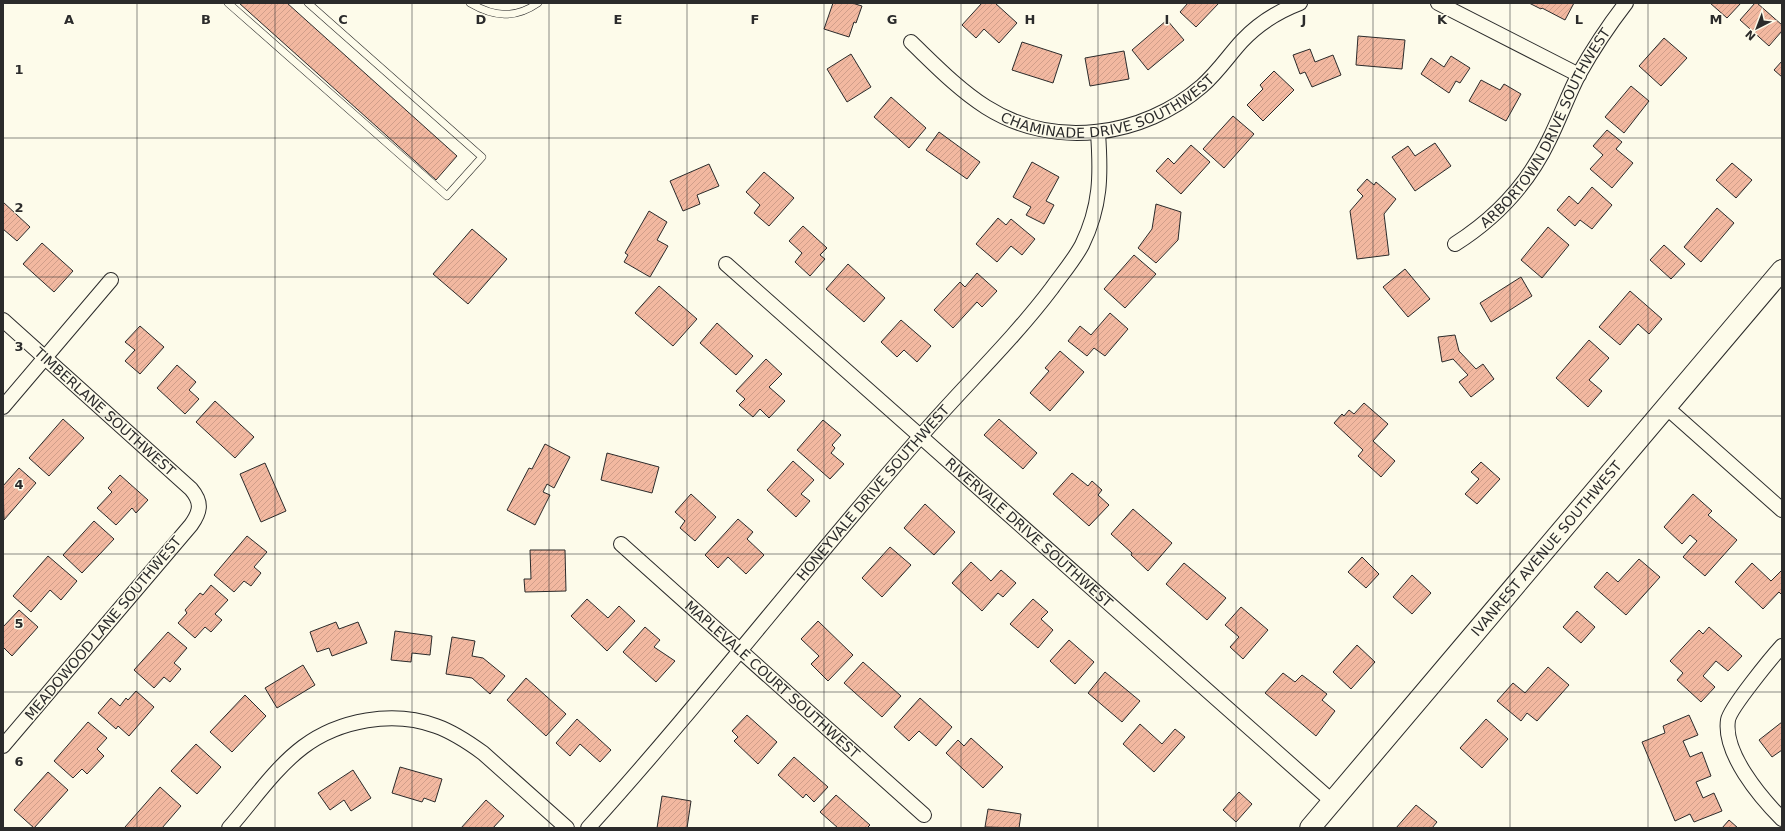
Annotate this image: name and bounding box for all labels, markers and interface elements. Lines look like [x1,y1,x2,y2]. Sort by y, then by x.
north arrow [1737,8,1777,48]
text: A [64,12,74,27]
text: B [201,12,211,27]
text: C [338,12,348,27]
text: D [476,12,487,27]
text: E [614,12,622,27]
text: F [751,12,759,27]
text: G [887,12,897,27]
text: H [1025,12,1035,27]
text: I [1165,12,1169,27]
text: J [1301,12,1306,27]
text: K [1437,12,1448,27]
text: L [1575,12,1583,27]
text: M [1710,12,1722,27]
street label: ARBORTOWN DRIVE SOUTHWEST [1477,25,1614,231]
text: N [1743,27,1758,43]
text: 1 [14,62,24,77]
street label: CHAMINADE DRIVE SOUTHWEST [998,71,1217,141]
text: 2 [14,200,24,215]
text: 3 [14,339,24,354]
street label: TIMBERLANE SOUTHWEST [30,343,179,479]
street label: HONEYVALE DRIVE SOUTHWEST [793,401,953,584]
street label: RIVERVALE DRIVE SOUTHWEST [942,454,1116,611]
street label: IVANREST AVENUE SOUTHWEST [1468,458,1625,639]
text: 4 [14,477,24,492]
street label: MEADOWOOD LANE SOUTHWEST [22,533,185,723]
street label: MAPLEVALE COURT SOUTHWEST [682,597,863,762]
text: 5 [14,616,24,631]
text: 6 [14,754,24,769]

